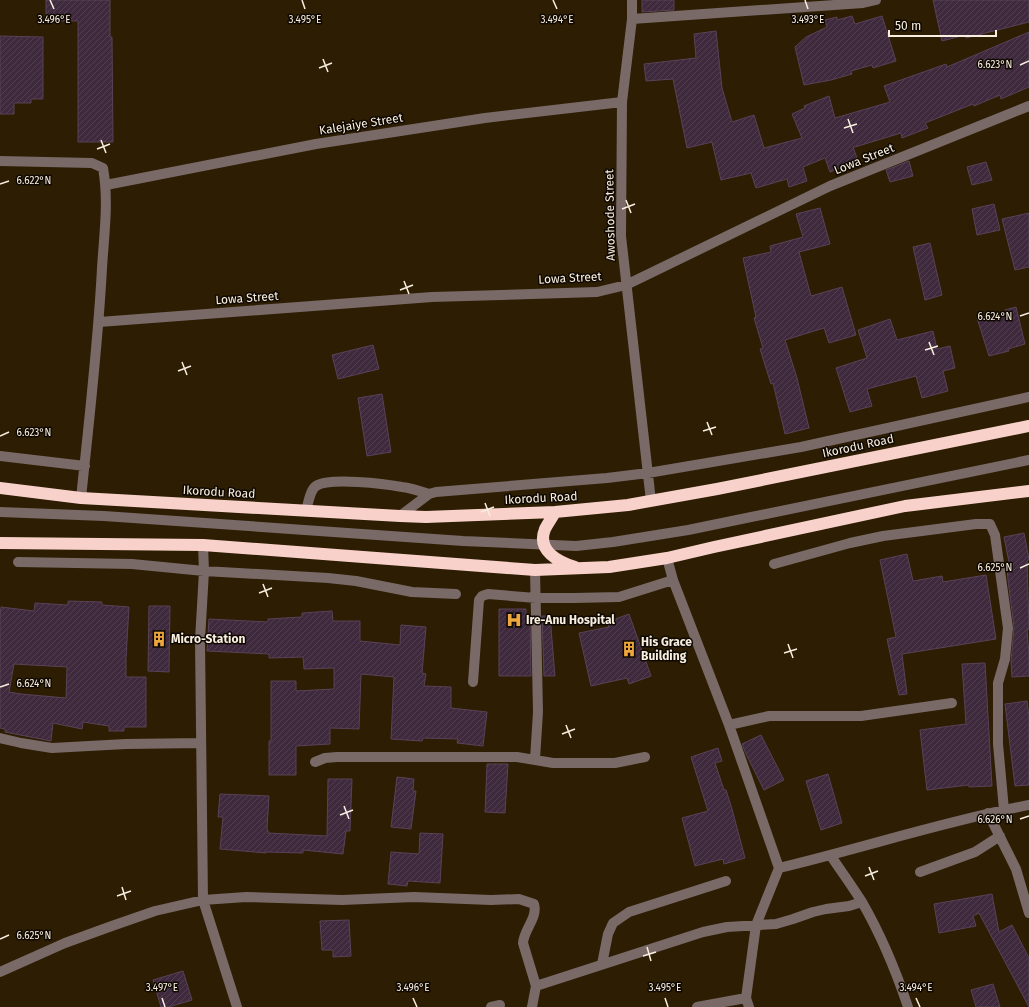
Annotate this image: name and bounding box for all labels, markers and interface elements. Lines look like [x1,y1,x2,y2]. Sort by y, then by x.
scale bar [889,12,996,38]
text: 3.496°E [37,14,71,26]
text: 3.495°E [289,14,321,26]
text: 3.494°E [540,14,574,26]
text: 3.493°E [792,14,824,26]
text: 50 m [895,19,921,33]
text: 6.623°N [978,59,1012,71]
street label: Kalejaiye Street [318,110,405,138]
street label: Lowa Street [832,140,897,177]
street label: Awoshode Street [602,168,618,261]
text: 6.622°N [17,175,51,187]
street label: Lowa Street [538,269,603,287]
street label: Lowa Street [215,289,280,307]
text: 6.624°N [978,311,1012,323]
text: 6.623°N [17,427,51,439]
street label: Ikorodu Road [821,432,895,460]
street label: Ikorodu Road [182,483,256,501]
street label: Ikorodu Road [504,489,578,507]
text: 6.625°N [978,562,1012,574]
hospital icon: Ire-Anu Hospital [505,611,523,629]
place label: Ire-Anu Hospital [526,613,615,627]
building icon: Micro-Station [150,630,168,648]
place label: Micro-Station [171,632,245,646]
place label: His Grace Building [641,635,692,663]
building icon: His Grace Building [620,640,638,658]
text: 6.624°N [17,678,51,690]
text: 6.626°N [977,814,1013,826]
text: 6.625°N [17,930,51,942]
text: 3.497°E [146,982,178,994]
text: 3.496°E [396,982,430,994]
text: 3.495°E [649,982,681,994]
text: 3.494°E [899,982,933,994]

